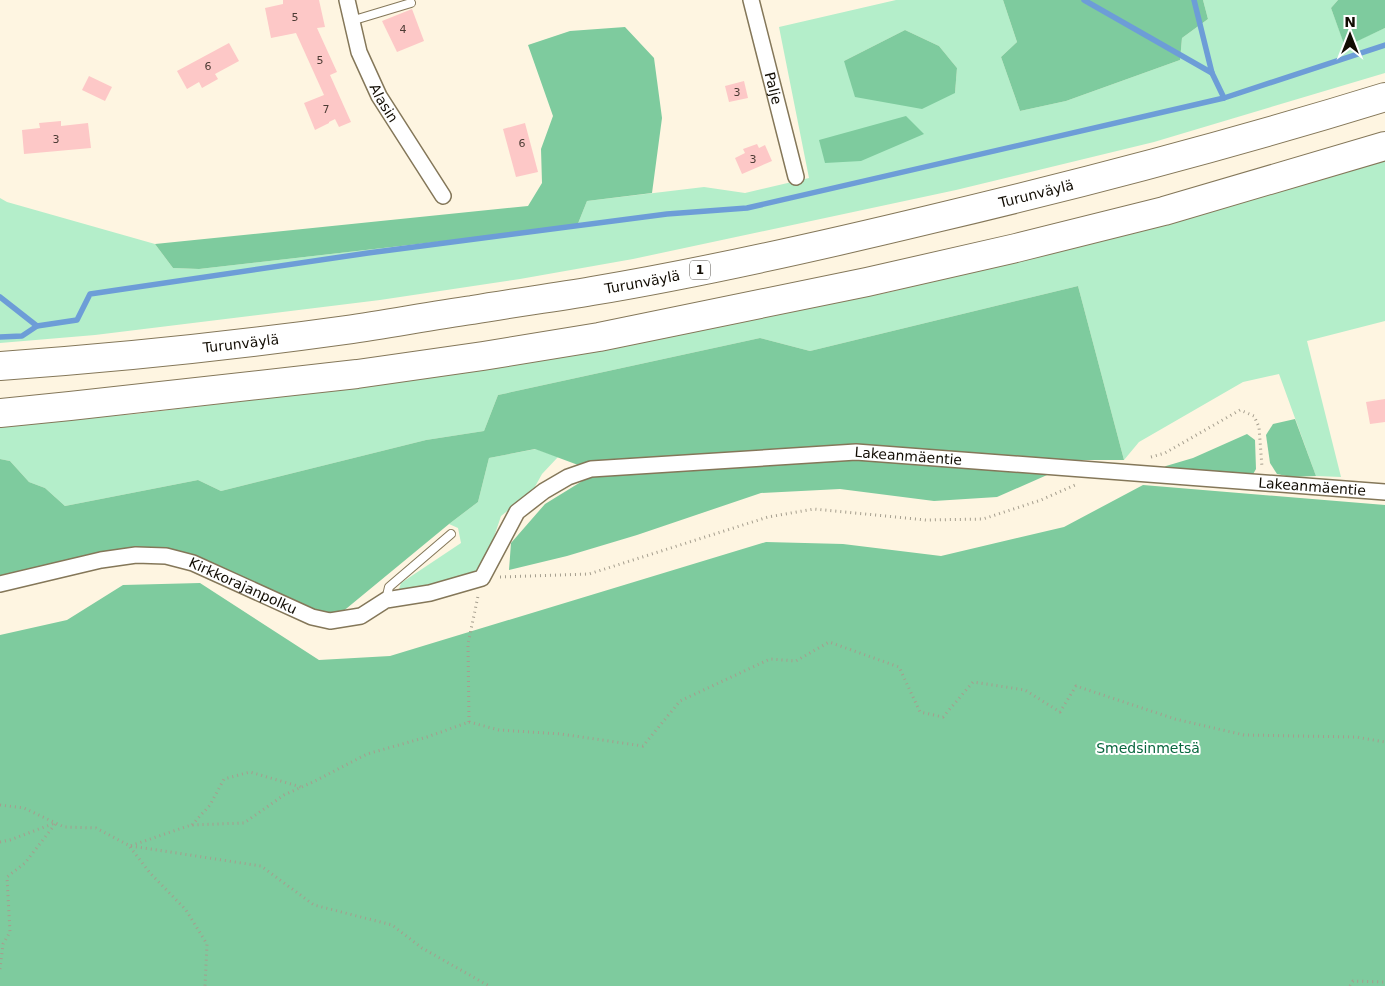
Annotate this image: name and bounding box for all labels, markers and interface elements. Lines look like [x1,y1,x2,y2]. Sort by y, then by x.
north arrow [1325,10,1375,60]
house number: 5 [292,11,299,24]
text: N [1344,14,1356,30]
house number: 4 [400,23,407,36]
house number: 5 [317,54,324,67]
house number: 6 [205,60,212,73]
street label: Palje [762,70,785,106]
street label: Alasin [366,81,402,125]
house number: 3 [734,86,741,99]
house number: 7 [323,103,330,116]
house number: 3 [53,133,60,146]
house number: 6 [519,137,526,150]
house number: 3 [750,153,757,166]
street label: Turunväylä [996,177,1075,211]
road number: 1 [690,260,710,280]
street label: Turunväylä [602,267,681,297]
street label: Turunväylä [201,331,280,356]
street label: Lakeanmäentie [854,444,963,468]
street label: Lakeanmäentie [1258,474,1367,499]
street label: Kirkkorajanpolku [187,554,299,617]
park label: Smedsinmetsä [1096,740,1200,756]

